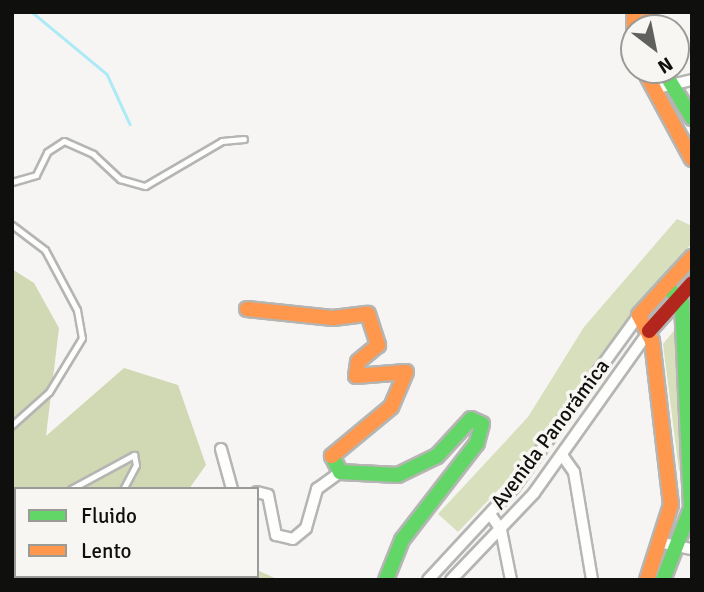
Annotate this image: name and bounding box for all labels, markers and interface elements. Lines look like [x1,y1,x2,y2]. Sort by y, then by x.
north arrow [620,14,690,84]
text: N [653,51,677,79]
street label: Avenida Panorámica [485,354,615,514]
legend [14,487,259,578]
text: Fluido [81,503,137,529]
text: Lento [81,538,131,564]

